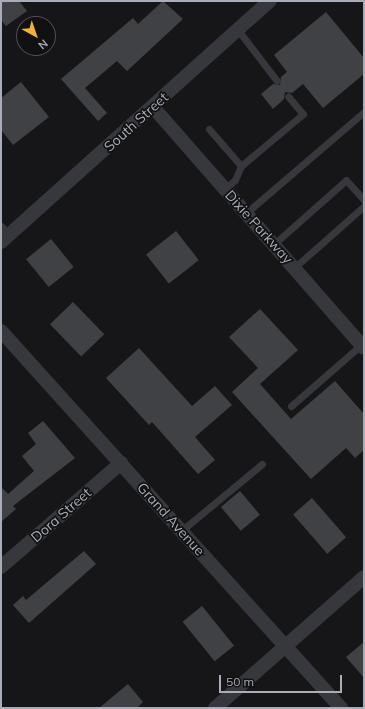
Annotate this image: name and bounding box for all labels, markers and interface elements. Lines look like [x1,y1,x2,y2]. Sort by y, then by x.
north arrow [16,16,56,56]
text: N [35,36,51,52]
street label: South Street [101,89,171,155]
street label: Dixie Parkway [222,187,296,267]
street label: Grand Avenue [134,479,208,559]
street label: Dora Street [27,484,95,546]
scale bar [221,667,344,693]
text: 50 m [226,674,254,689]

